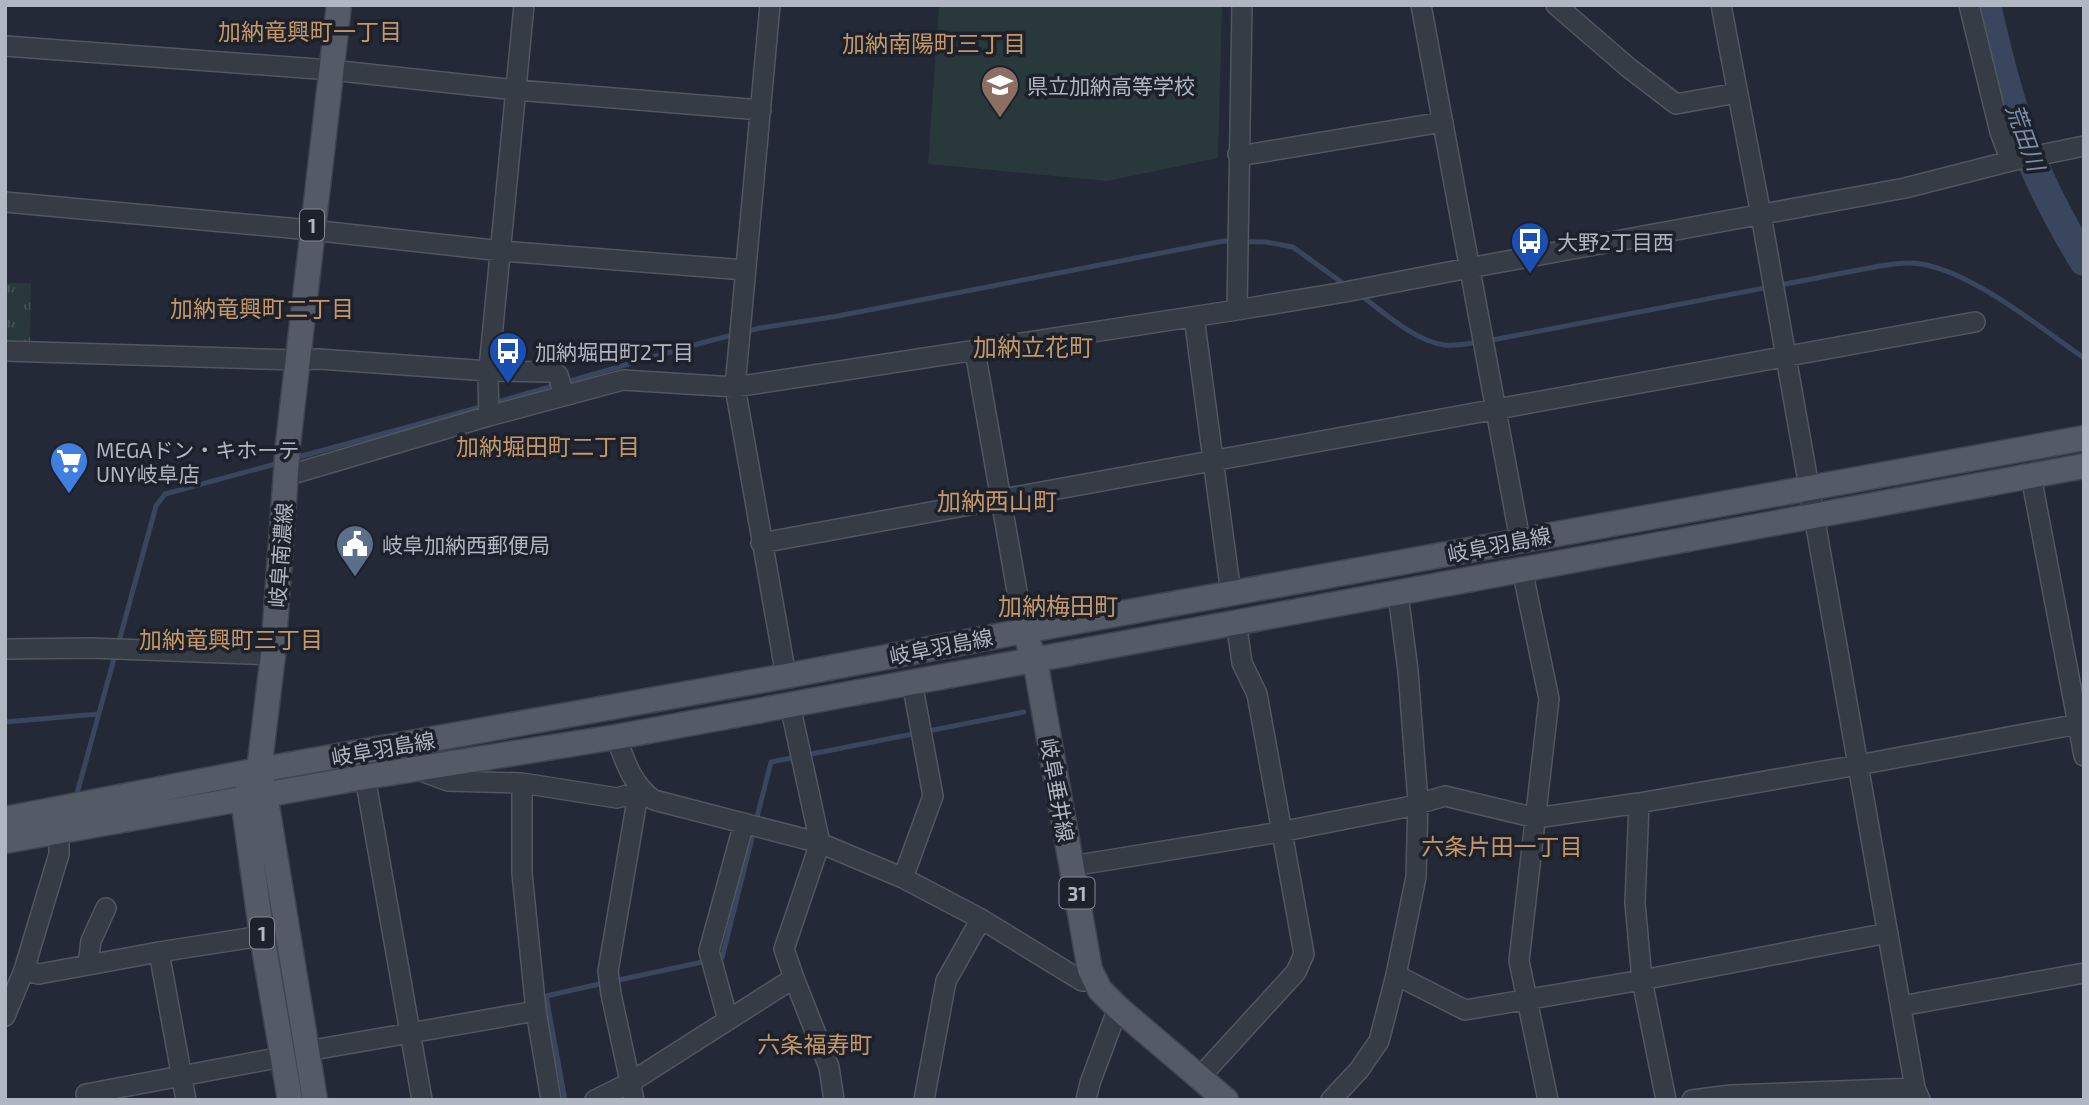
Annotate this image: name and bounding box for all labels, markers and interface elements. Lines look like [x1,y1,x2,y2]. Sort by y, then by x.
district label: 加納竜興町一丁目 [218,17,402,45]
district label: 加納南陽町三丁目 [842,29,1026,57]
school or university icon: 県立加納高等学校 [979,64,1021,119]
place label: 県立加納高等学校 [1027,73,1195,98]
water label: 荒田川 [2001,100,2052,177]
road number: 1 [300,210,324,241]
bus stop icon: 大野2丁目西 [1509,220,1551,275]
place label: 大野2丁目西 [1557,229,1674,254]
district label: 加納竜興町二丁目 [170,294,354,322]
bus stop icon: 加納堀田町2丁目 [487,330,529,385]
district label: 加納立花町 [973,332,1093,361]
place label: 加納堀田町2丁目 [535,339,694,364]
district label: 加納堀田町二丁目 [456,432,640,460]
place label: MEGAドン・キホーテ UNY岐阜店 [96,437,299,486]
supermarket icon: MEGAドン・キホーテ UNY岐阜店 [48,440,90,495]
district label: 加納西山町 [937,486,1057,515]
street label: 岐阜南濃線 [264,502,296,608]
street label: 岐阜羽島線 [1445,522,1553,566]
public building icon: 岐阜加納西郵便局 [334,523,376,578]
place label: 岐阜加納西郵便局 [382,532,550,557]
district label: 加納梅田町 [998,591,1118,620]
street label: 岐阜羽島線 [887,624,995,668]
district label: 加納竜興町三丁目 [139,625,323,653]
street label: 岐阜羽島線 [329,727,437,769]
street label: 岐阜垂井線 [1037,736,1079,844]
district label: 六条片田一丁目 [1422,832,1583,860]
road number: 31 [1060,878,1094,908]
road number: 1 [250,917,274,948]
district label: 六条福寿町 [758,1030,873,1058]

